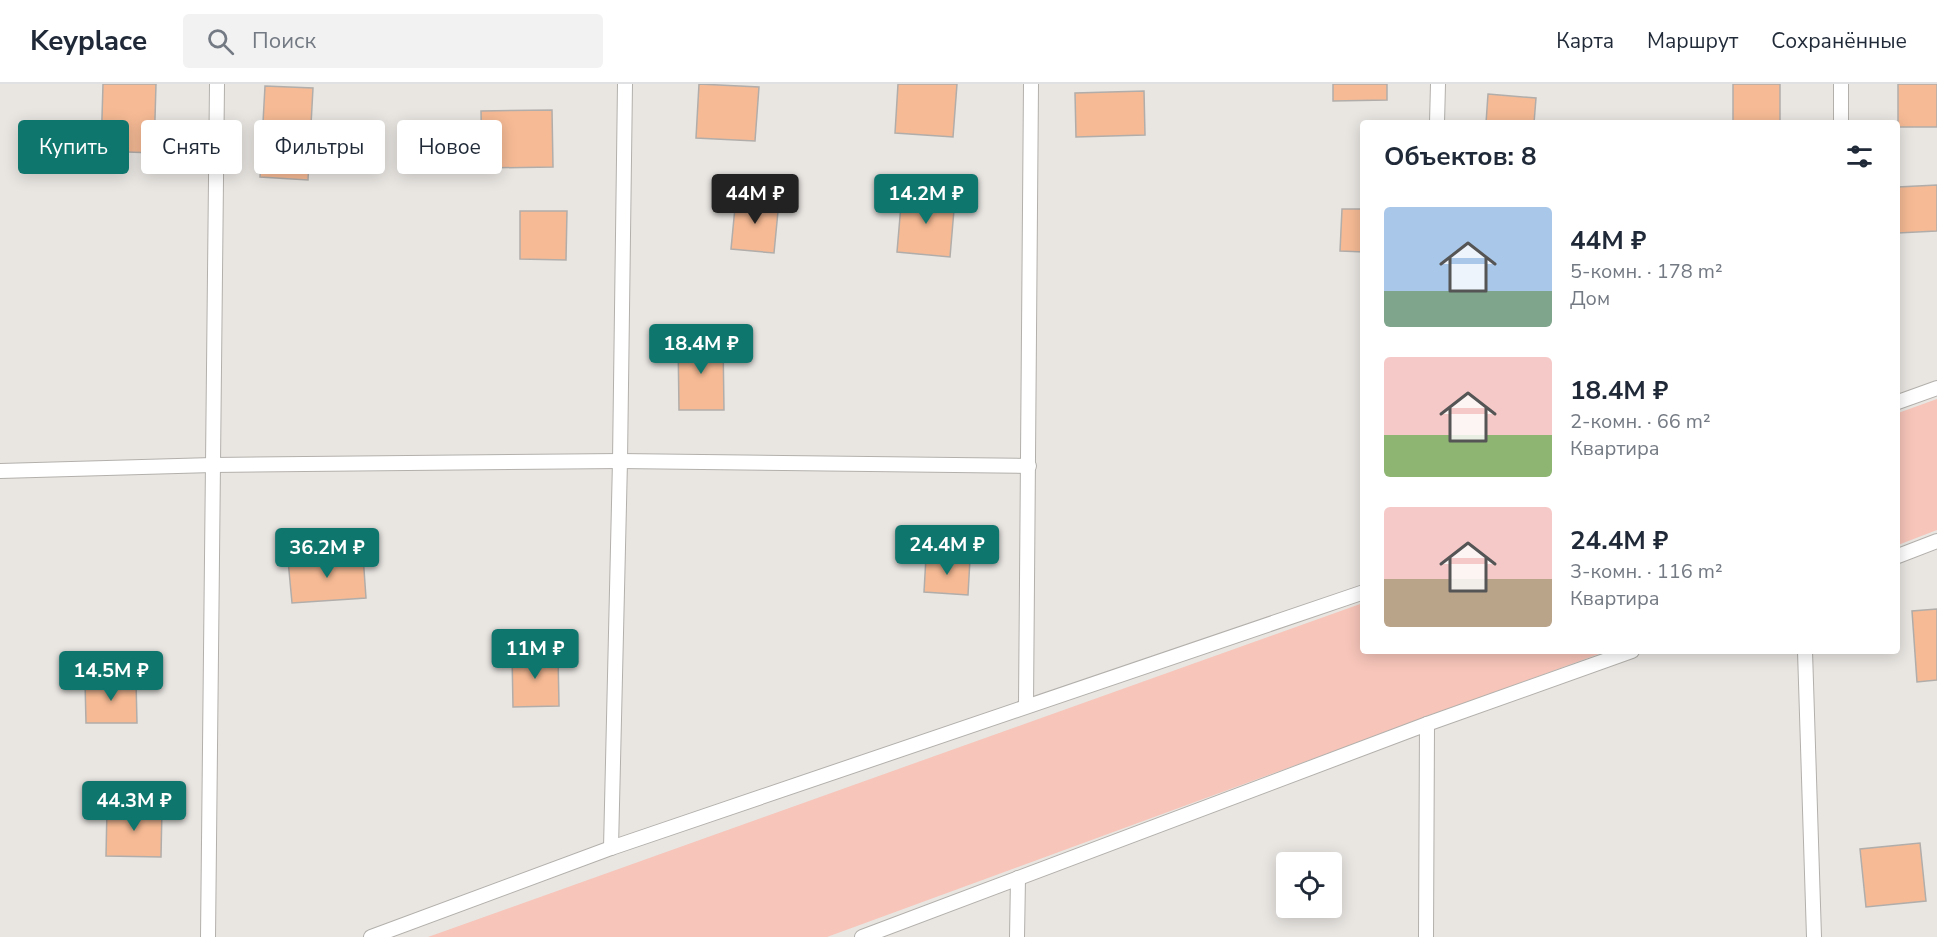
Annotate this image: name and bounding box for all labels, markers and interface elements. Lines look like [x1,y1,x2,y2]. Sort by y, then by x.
search box [183,14,603,68]
text: Keyplace [30,22,147,60]
icon: search [204,25,237,58]
text: Поиск [252,26,316,56]
text: Карта [1556,27,1614,55]
text: Маршрут [1647,27,1738,55]
text: Сохранённые [1771,27,1907,55]
chip: Купить [18,120,129,174]
chip: Снять [141,120,242,174]
chip: Фильтры [254,120,385,174]
chip: Новое [397,120,502,174]
text: Объектов: 8 [1384,139,1537,174]
icon: filters [1843,140,1876,173]
pin: 44M ₽ [713,174,797,225]
pin: 14.2M ₽ [871,174,981,225]
text: 44M ₽ [726,180,784,207]
text: 14.2M ₽ [888,180,964,207]
text: 44M ₽ [1570,223,1646,258]
icon: home [1432,231,1504,303]
text: 5-комн. · 178 m² [1570,258,1723,285]
text: Дом [1570,285,1610,312]
pin: 18.4M ₽ [646,324,756,375]
text: 18.4M ₽ [663,330,739,357]
text: 18.4M ₽ [1570,373,1668,408]
icon: home [1432,381,1504,453]
text: 2-комн. · 66 m² [1570,408,1711,435]
text: Квартира [1570,435,1660,462]
text: 24.4M ₽ [1570,523,1668,558]
pin: 24.4M ₽ [892,525,1002,576]
pin: 36.2M ₽ [272,528,382,579]
text: 24.4M ₽ [909,531,985,558]
icon: home [1432,531,1504,603]
text: 36.2M ₽ [289,534,365,561]
text: 3-комн. · 116 m² [1570,558,1723,585]
text: Квартира [1570,585,1660,612]
pin: 11M ₽ [493,629,577,680]
text: 11M ₽ [506,635,564,662]
pin: 14.5M ₽ [56,651,166,702]
text: 14.5M ₽ [73,657,149,684]
pin: 44.3M ₽ [79,781,189,832]
text: 44.3M ₽ [96,787,172,814]
map controls [1276,852,1342,918]
button: locate [1276,852,1342,918]

